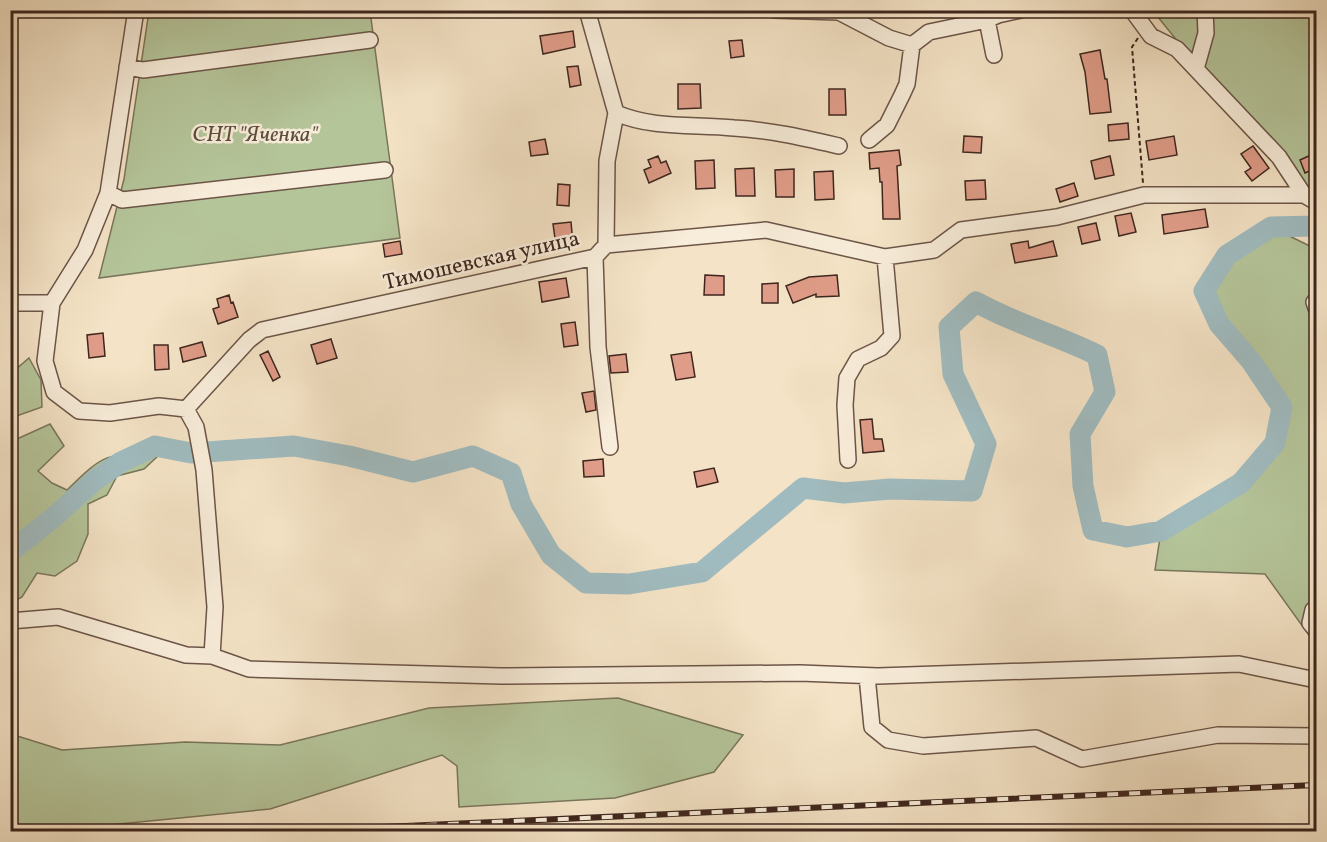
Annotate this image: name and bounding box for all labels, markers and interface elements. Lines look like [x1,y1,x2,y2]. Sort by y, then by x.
park label: СНТ "Яченка" [192,120,318,151]
street label: Тимошевская улица [380,224,583,299]

